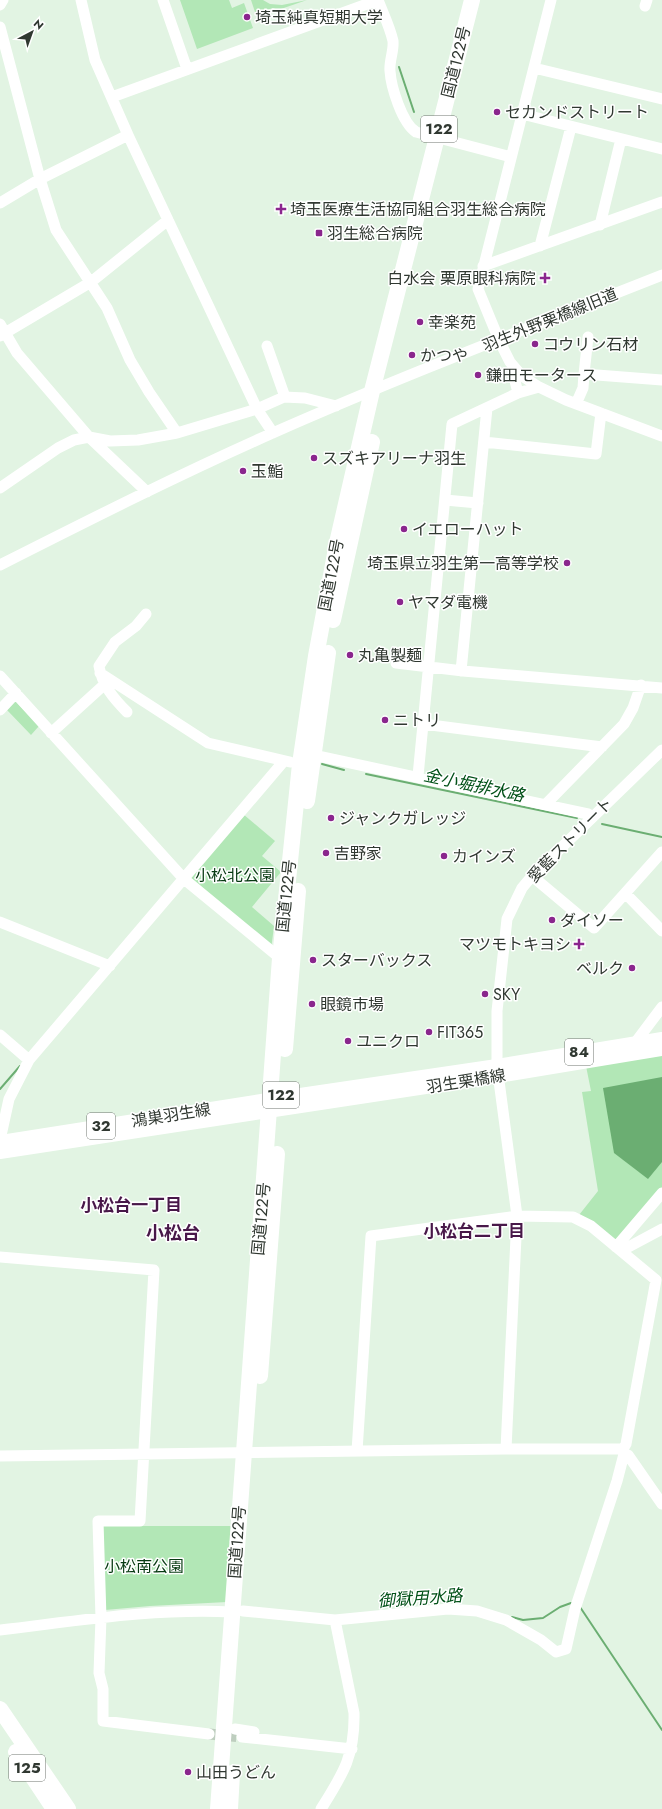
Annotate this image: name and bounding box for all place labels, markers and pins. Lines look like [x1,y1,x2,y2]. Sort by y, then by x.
place label: 埼玉純真短期大学 [255,6,383,29]
marker: 埼玉純真短期大学 [242,12,252,22]
place label: セカンドストリート [505,101,649,124]
marker: セカンドストリート [492,107,502,117]
place label: 埼玉医療生活協同組合羽生総合病院 [290,198,546,221]
marker: 埼玉医療生活協同組合羽生総合病院 [275,203,287,215]
place label: 羽生総合病院 [327,222,423,245]
marker: 羽生総合病院 [314,228,324,238]
place label: 白水会 栗原眼科病院 [387,267,536,290]
marker: 白水会 栗原眼科病院 [539,272,551,284]
place label: 幸楽苑 [428,311,476,334]
marker: 幸楽苑 [415,317,425,327]
place label: コウリン石材 [543,333,638,356]
marker: コウリン石材 [530,339,540,349]
place label: かつや [420,344,468,367]
marker: かつや [407,350,417,360]
place label: 鎌田モータース [486,364,597,387]
marker: 鎌田モータース [473,370,483,380]
place label: スズキアリーナ羽生 [322,447,466,470]
marker: スズキアリーナ羽生 [309,453,319,463]
place label: 玉鮨 [251,460,283,483]
marker: 玉鮨 [238,466,248,476]
place label: イエローハット [412,518,524,541]
marker: イエローハット [399,524,409,534]
place label: 埼玉県立羽生第一高等学校 [367,552,559,575]
marker: 埼玉県立羽生第一高等学校 [562,558,572,568]
place label: ヤマダ電機 [408,591,488,614]
marker: ヤマダ電機 [395,597,405,607]
place label: 丸亀製麺 [358,644,422,667]
marker: 丸亀製麺 [345,650,355,660]
place label: ニトリ [393,709,441,732]
marker: ニトリ [380,715,390,725]
place label: ジャンクガレッジ [339,807,466,830]
marker: ジャンクガレッジ [326,813,336,823]
place label: 吉野家 [334,842,382,865]
place label: カインズ [452,845,516,868]
marker: 吉野家 [321,848,331,858]
marker: カインズ [439,851,449,861]
place label: ダイソー [560,909,624,932]
marker: ダイソー [547,915,557,925]
place label: マツモトキヨシ [459,933,571,956]
marker: マツモトキヨシ [574,939,584,949]
place label: スターバックス [321,949,432,972]
marker: スターバックス [308,955,318,965]
place label: ベルク [576,957,624,980]
marker: ベルク [627,963,637,973]
place label: SKY [493,983,520,1006]
marker: SKY [480,989,490,999]
place label: 眼鏡市場 [320,993,384,1016]
marker: 眼鏡市場 [307,999,317,1009]
place label: FIT365 [437,1021,483,1044]
marker: FIT365 [424,1027,434,1037]
place label: ユニクロ [356,1030,420,1053]
marker: ユニクロ [343,1036,353,1046]
place label: 山田うどん [196,1761,276,1784]
marker: 山田うどん [183,1767,193,1777]

